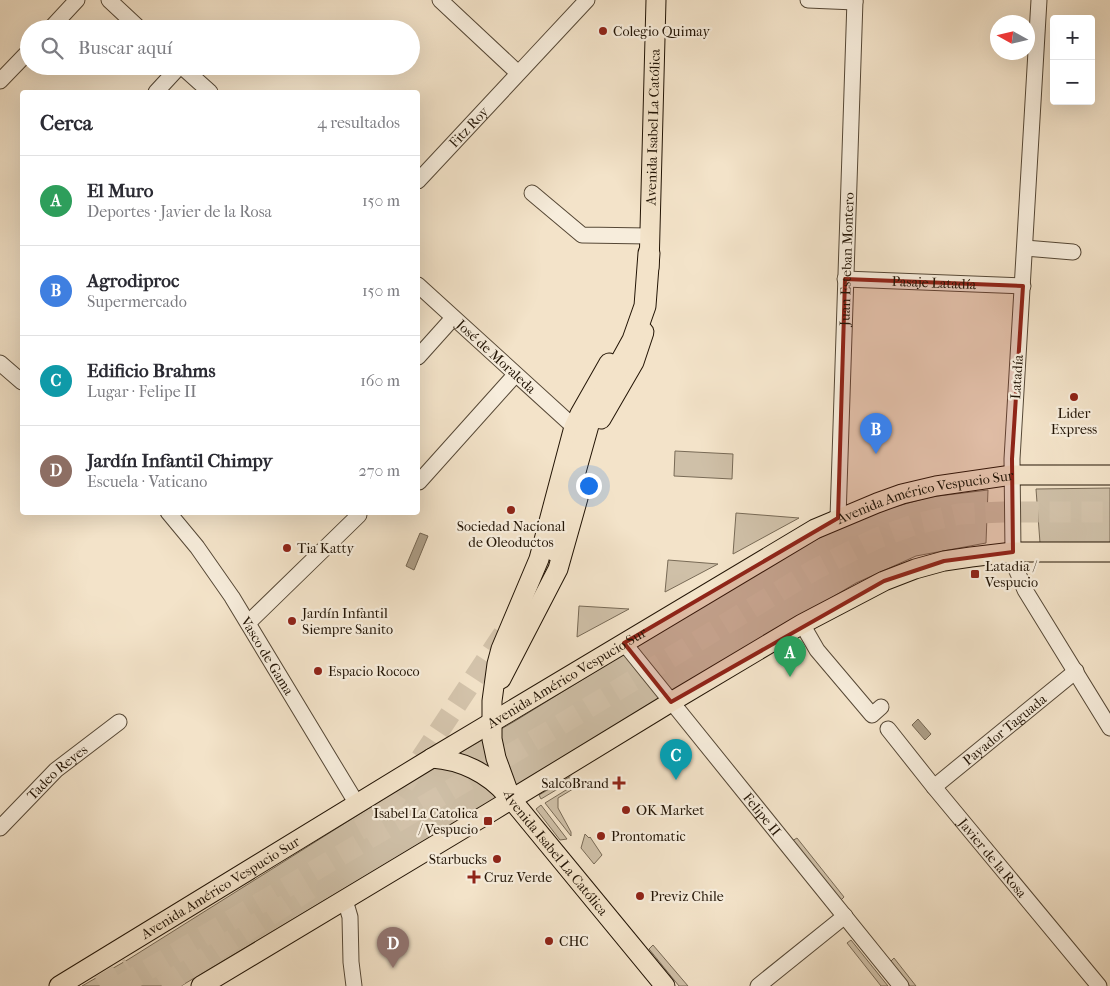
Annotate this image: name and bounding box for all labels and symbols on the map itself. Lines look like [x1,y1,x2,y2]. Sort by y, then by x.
north arrow [990,15,1035,60]
place label: Colegio Quimay [613,23,711,40]
marker: Colegio Quimay [597,25,609,37]
street label: Avenida Isabel La Católica [642,48,663,206]
street label: Fitz Roy [445,102,492,151]
street label: Juan Esteban Montero [836,192,857,327]
street label: Pasaje Latadía [891,272,977,293]
street label: José de Moraleda [452,315,540,397]
street label: Latadía [1007,354,1027,400]
marker: Lider Express [1068,391,1080,403]
place label: Lider Express [1051,405,1097,438]
pin: B [860,413,892,454]
street label: Avenida Américo Vespucio Sur [833,466,1015,528]
your location [576,473,602,499]
marker: Sociedad Nacional de Oleoductos [505,504,517,516]
place label: Sociedad Nacional de Oleoductos [457,518,565,551]
place label: Tia Katty [297,540,355,557]
marker: Tia Katty [281,542,293,554]
place label: Latadia / Vespucio [984,558,1038,591]
marker: Latadia / Vespucio [969,568,981,580]
place label: Jardín Infantil Siempre Sanito [301,605,393,638]
street label: Vasco de Gama [237,613,298,698]
marker: Jardín Infantil Siempre Sanito [286,615,298,627]
street label: Avenida Américo Vespucio Sur [483,623,650,732]
pin: A [774,636,806,677]
place label: Espacio Rococo [328,663,420,680]
marker: Espacio Rococo [312,665,324,677]
street label: Payador Taguada [959,690,1050,769]
pin: C [660,739,692,780]
street label: Tadeo Reyes [23,741,91,803]
place label: SalcoBrand [541,775,609,792]
marker: SalcoBrand [613,777,625,789]
street label: Avenida Isabel La Católica [500,787,612,919]
street label: Felipe II [740,789,785,840]
place label: OK Market [636,802,704,819]
marker: OK Market [620,804,632,816]
place label: Isabel La Catolica / Vespucio [373,805,479,838]
street label: Javier de la Rosa [954,814,1031,901]
marker: Isabel La Catolica / Vespucio [482,815,494,827]
place label: Prontomatic [611,828,686,845]
marker: Prontomatic [595,830,607,842]
street label: Avenida Américo Vespucio Sur [137,832,303,943]
place label: Starbucks [429,851,487,868]
marker: Starbucks [491,853,503,865]
place label: Cruz Verde [484,869,552,886]
marker: Cruz Verde [468,871,480,883]
place label: Previz Chile [650,888,724,905]
marker: Previz Chile [634,890,646,902]
pin: D [377,927,409,968]
place label: CHC [559,933,589,950]
marker: CHC [543,935,555,947]

